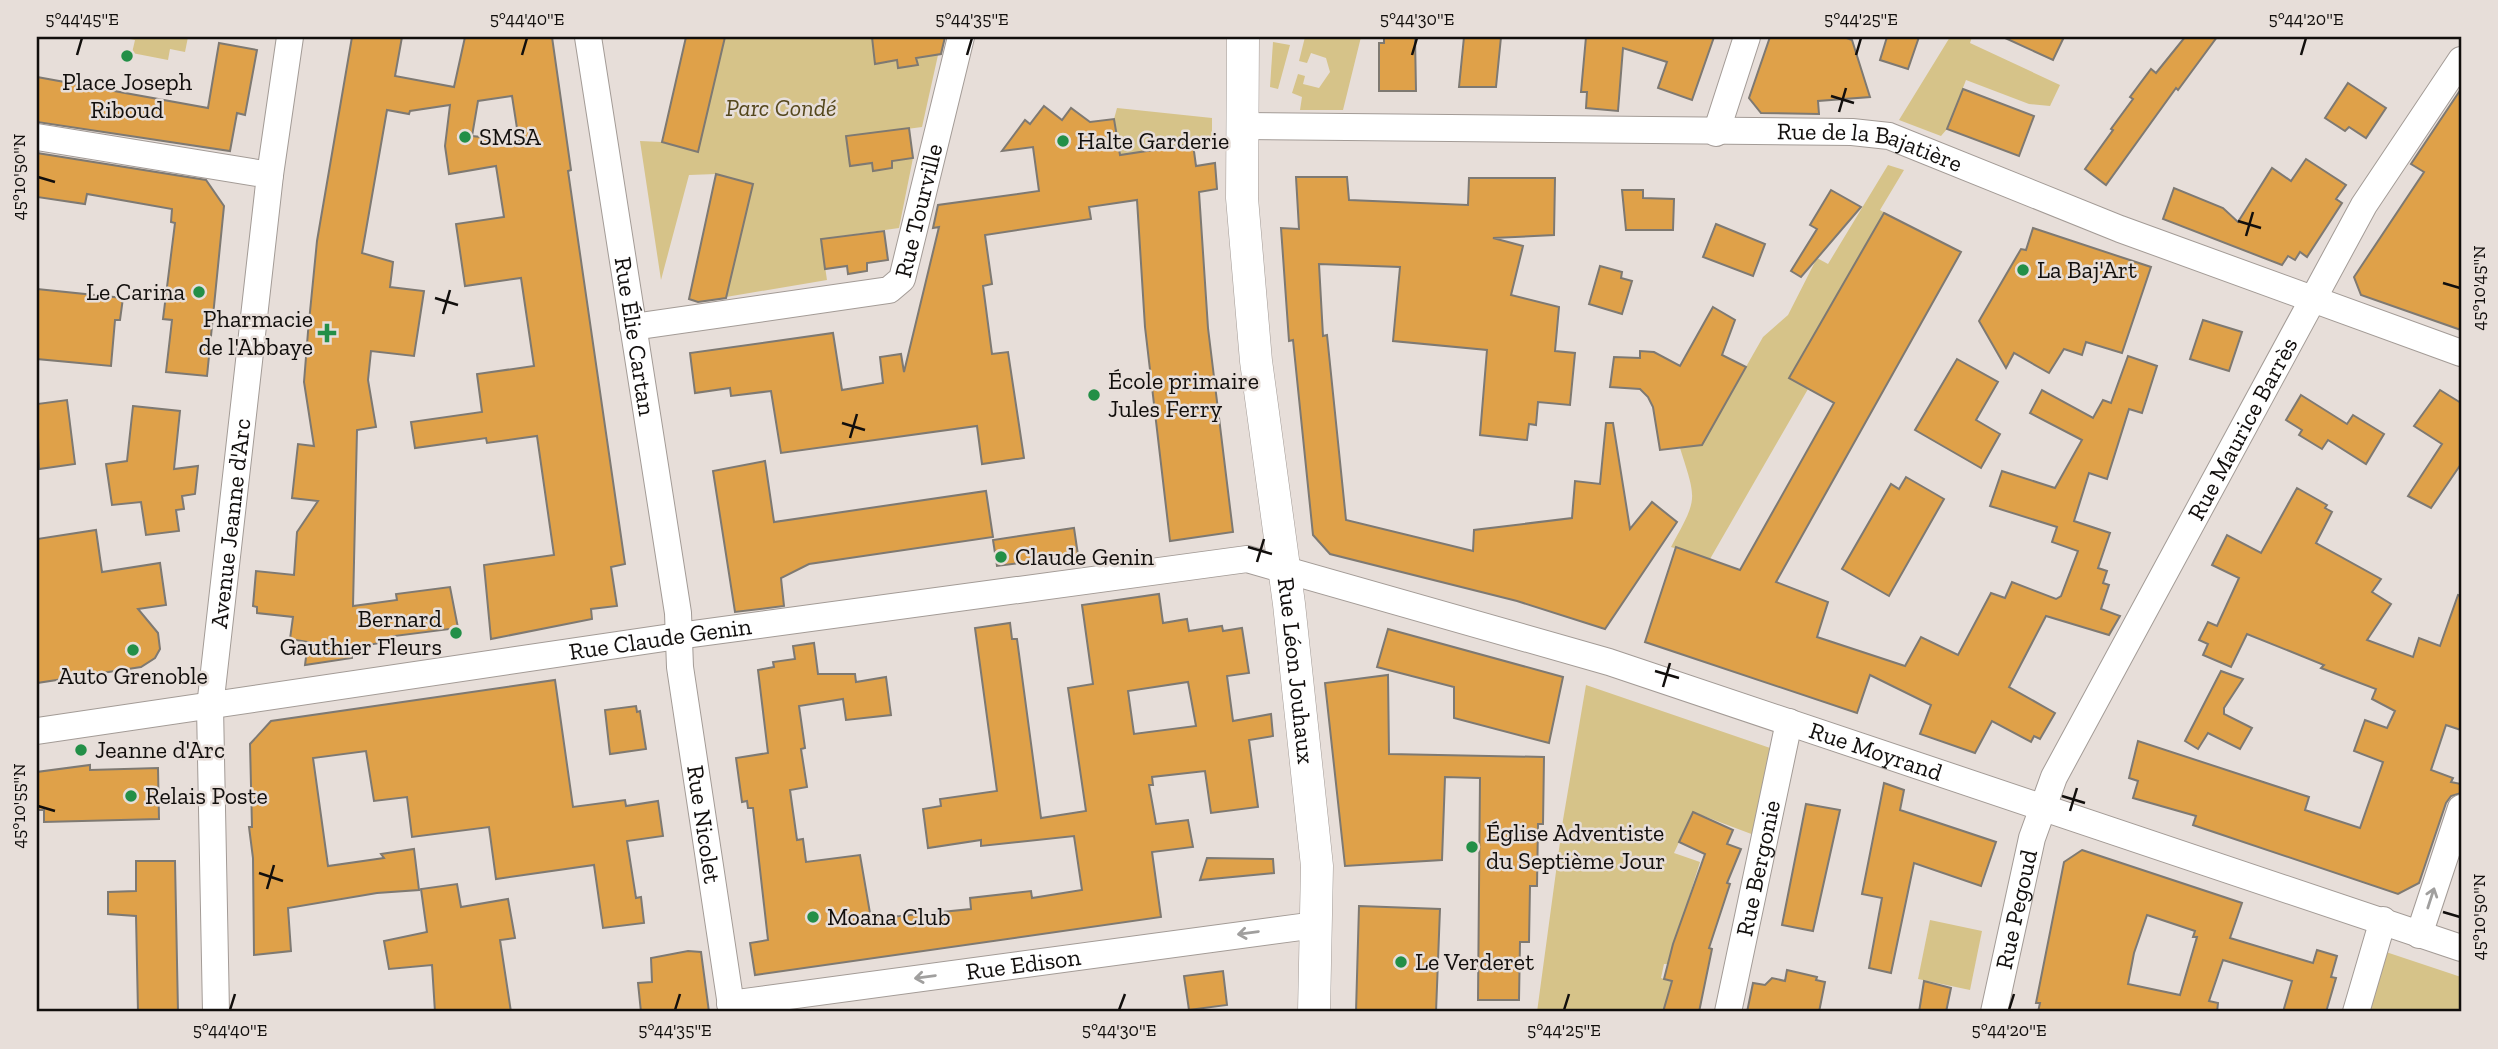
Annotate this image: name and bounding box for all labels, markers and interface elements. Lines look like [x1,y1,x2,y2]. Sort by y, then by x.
text: 5°44'45"E [45,8,119,30]
text: 5°44'40"E [490,8,564,30]
text: 5°44'35"E [935,8,1009,30]
text: 5°44'30"E [1380,8,1454,30]
text: 5°44'25"E [1824,8,1898,30]
text: 5°44'20"E [2269,8,2343,30]
marker: Place Joseph Riboud [119,48,135,64]
place label: Place Joseph Riboud [62,67,193,124]
park label: Parc Condé [725,93,837,122]
street label: Rue de la Bajatière [1777,116,1967,178]
place label: SMSA [479,122,541,151]
place label: Halte Garderie [1077,126,1229,155]
marker: SMSA [457,129,473,145]
marker: Halte Garderie [1055,133,1071,149]
text: 45°10'50"N [8,134,30,220]
street label: Rue Tourville [888,141,948,280]
text: 45°10'45"N [2468,246,2490,331]
street label: Rue Élie Cartan [609,255,662,418]
place label: La Baj'Art [2037,255,2137,284]
marker: La Baj'Art [2015,262,2031,278]
place label: Le Carina [86,277,185,306]
marker: Le Carina [191,284,207,300]
place label: Pharmacie de l'Abbaye [198,304,313,361]
marker: Pharmacie de l'Abbaye [319,325,335,341]
street label: Rue Maurice Barrès [2181,332,2304,525]
place label: École primaire Jules Ferry [1108,366,1259,423]
marker: École primaire Jules Ferry [1086,387,1102,403]
street label: Avenue Jeanne d'Arc [204,417,256,630]
place label: Claude Genin [1015,542,1154,571]
marker: Claude Genin [993,549,1009,565]
street label: Rue Léon Jouhaux [1272,576,1321,765]
place label: Bernard Gauthier Fleurs [280,604,442,661]
street label: Rue Claude Genin [567,611,753,666]
marker: Bernard Gauthier Fleurs [448,625,464,641]
marker: Auto Grenoble [125,642,141,658]
place label: Auto Grenoble [58,661,208,690]
street label: Rue Moyrand [1806,715,1946,787]
place label: Jeanne d'Arc [95,735,225,764]
marker: Jeanne d'Arc [73,742,89,758]
text: 45°10'55"N [8,763,30,849]
street label: Rue Nicolet [681,763,727,885]
place label: Relais Poste [145,781,268,810]
marker: Relais Poste [123,788,139,804]
street label: Rue Bergonie [1729,797,1786,939]
place label: Église Adventiste du Septième Jour [1486,818,1665,875]
marker: Église Adventiste du Septième Jour [1464,839,1480,855]
street label: Rue Pegoud [1989,847,2043,972]
text: 45°10'50"N [2468,874,2490,960]
one-way arrow [2426,888,2439,910]
place label: Moana Club [827,902,950,931]
marker: Moana Club [805,909,821,925]
one-way arrow [1237,927,1260,940]
street label: Rue Edison [964,942,1083,986]
place label: Le Verderet [1415,947,1534,976]
marker: Le Verderet [1393,954,1409,970]
one-way arrow [915,971,937,984]
text: 5°44'40"E [193,1019,267,1041]
text: 5°44'35"E [638,1019,712,1041]
text: 5°44'30"E [1082,1019,1156,1041]
text: 5°44'25"E [1527,1019,1601,1041]
text: 5°44'20"E [1972,1019,2046,1041]

